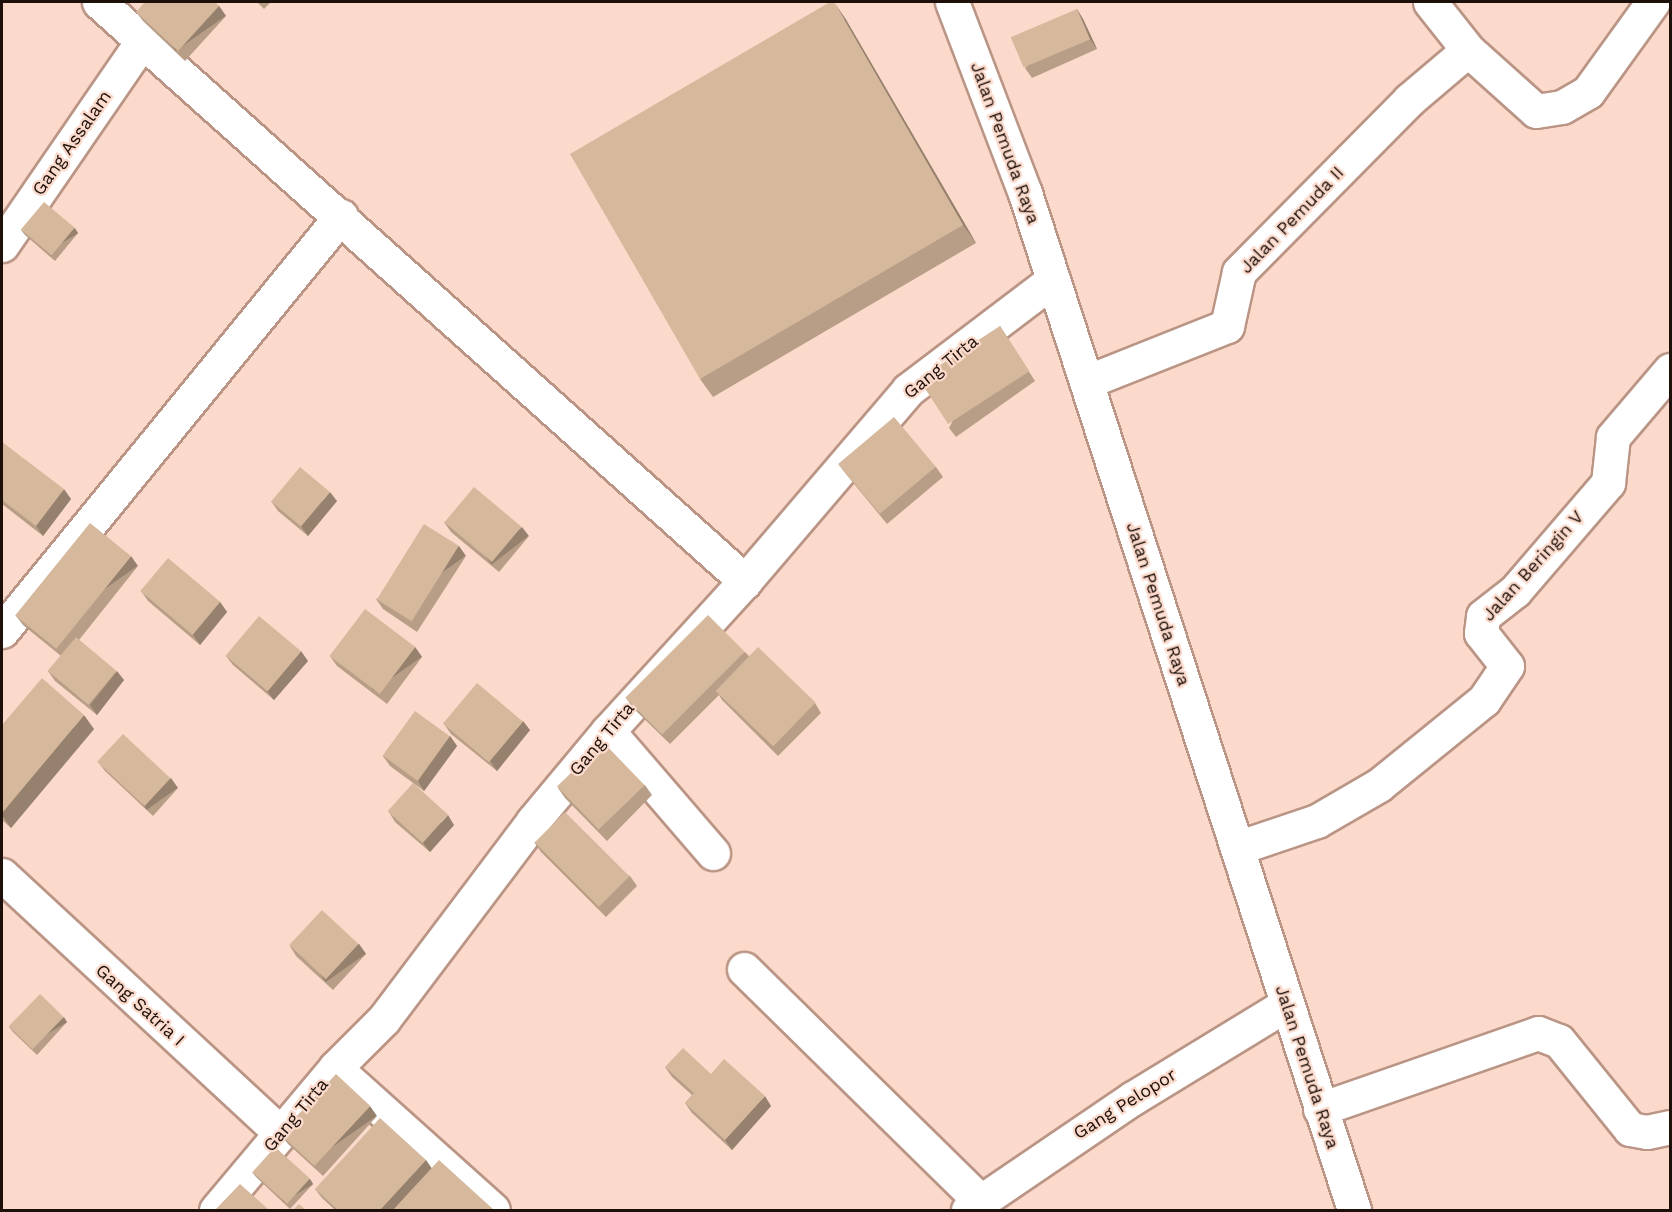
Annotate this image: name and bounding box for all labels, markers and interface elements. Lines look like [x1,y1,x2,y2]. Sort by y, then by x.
street label: Jalan Pemuda Raya [966,59,1044,227]
street label: Gang Assalam [28,86,116,200]
street label: Jalan Pemuda II [1235,162,1349,278]
street label: Gang Tirta [899,330,983,404]
street label: Jalan Beringin V [1478,506,1588,626]
street label: Jalan Pemuda Raya [1121,519,1195,689]
street label: Gang Tirta [565,698,639,780]
street label: Gang Satria I [91,959,189,1051]
street label: Jalan Pemuda Raya [1270,982,1344,1152]
street label: Gang Pelopor [1070,1064,1180,1144]
street label: Gang Tirta [259,1074,333,1156]

